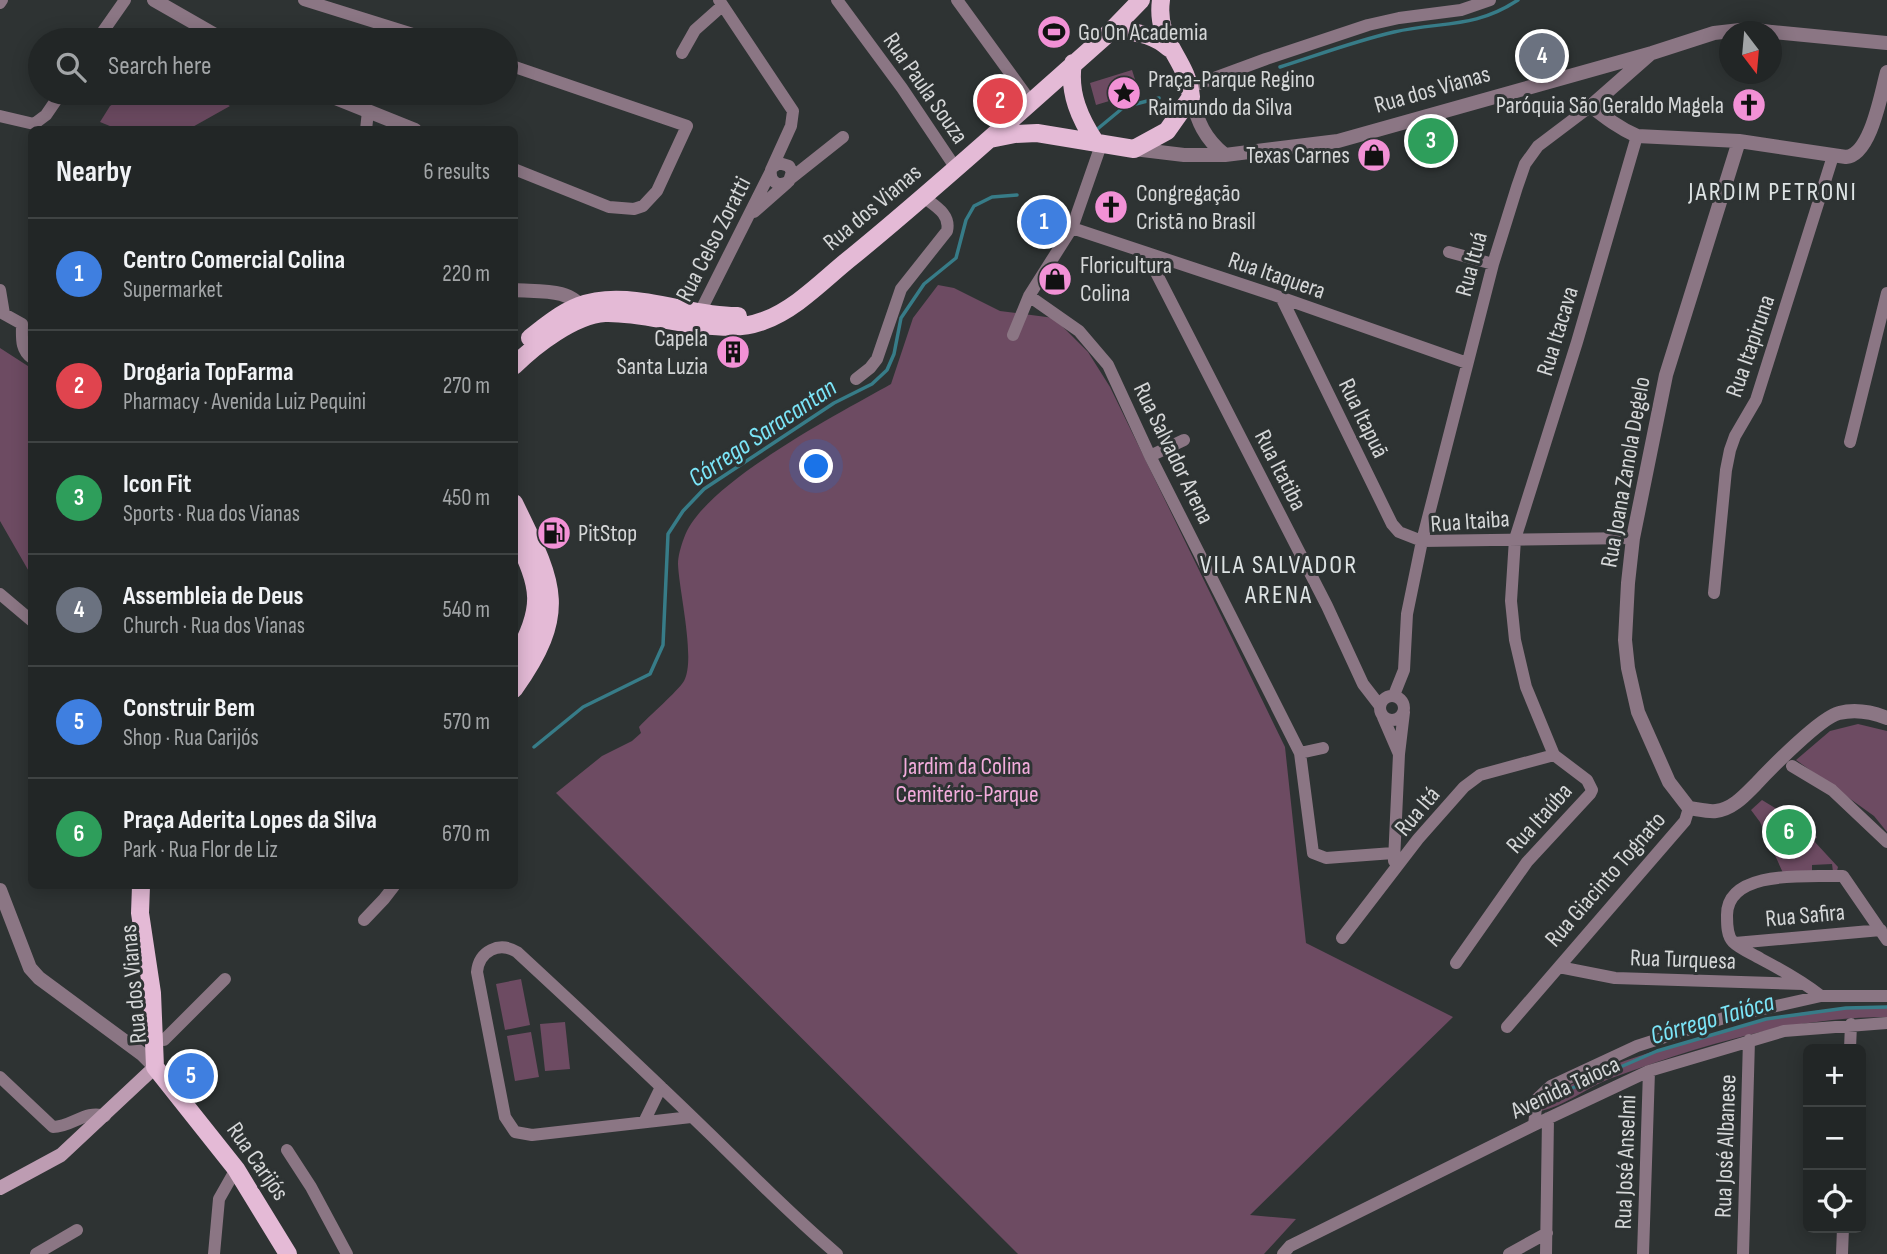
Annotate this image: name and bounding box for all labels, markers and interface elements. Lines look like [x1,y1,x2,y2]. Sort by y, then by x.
sports icon: Go On Academia [1035,13,1073,51]
place label: Go On Academia [1078,18,1208,47]
north arrow [1719,21,1782,84]
street label: Rua Paula Souza [877,27,974,149]
search box [28,28,518,105]
pin: 4 [1519,30,1565,82]
icon: search [52,48,90,86]
text: Search here [108,51,211,82]
street label: Rua dos Vianas [1371,59,1493,120]
place label: Praça-Parque Regino Raimundo da Silva [1148,65,1315,122]
place icon: Praça-Parque Regino Raimundo da Silva [1105,74,1143,112]
pin: 2 [977,75,1023,127]
church icon: Paróquia São Geraldo Magela [1730,86,1768,124]
place label: Paróquia São Geraldo Magela [1496,91,1724,120]
pin: 3 [1408,115,1454,167]
shop icon: Texas Carnes [1355,136,1393,174]
place label: Texas Carnes [1246,141,1350,170]
text: Nearby [56,154,132,190]
text: 6 results [424,158,490,186]
street label: Rua dos Vianas [817,158,927,257]
street label: Rua Celso Zoratti [670,172,757,307]
district label: JARDIM PETRONI [1687,177,1858,208]
place label: Congregação Cristã no Brasil [1136,179,1256,236]
church icon: Congregação Cristã no Brasil [1092,188,1130,226]
pin: 1 [1021,196,1067,248]
street label: Rua Ituá [1449,229,1494,300]
text: Centro Comercial Colina [123,245,345,276]
street label: Rua Itaquera [1224,245,1329,306]
place label: Floricultura Colina [1080,251,1172,308]
text: 1 [74,260,84,288]
text: 220 m [442,260,490,288]
shop icon: Floricultura Colina [1036,260,1074,298]
text: Supermarket [123,276,223,304]
street label: Rua Itacava [1530,283,1585,379]
street label: Rua Itapiruna [1719,291,1781,401]
place label: Capela Santa Luzia [617,324,708,381]
building icon: Capela Santa Luzia [714,333,752,371]
text: Drogaria TopFarma [123,357,294,388]
text: 2 [74,372,84,400]
text: 270 m [443,372,490,400]
water label: Córrego Saracantan [683,372,843,494]
street label: Rua Itapuã [1332,374,1395,463]
street label: Rua Joana Zanola Degelo [1594,374,1657,570]
street label: Rua Salvador Arena [1127,378,1220,529]
text: Pharmacy · Avenida Luiz Pequini [123,388,366,416]
street label: Rua Itatiba [1248,425,1313,515]
your location [799,449,833,483]
text: Icon Fit [123,469,191,500]
text: 3 [74,484,84,512]
text: 450 m [442,484,490,512]
text: Sports · Rua dos Vianas [123,500,300,528]
street label: Rua Itaiba [1430,504,1511,539]
fuel station icon: PitStop [535,514,573,552]
place label: PitStop [578,519,637,548]
district label: VILA SALVADOR ARENA [1200,550,1358,611]
text: Assembleia de Deus [123,581,304,612]
text: 4 [74,596,84,624]
text: 540 m [442,596,490,624]
text: Church · Rua dos Vianas [123,612,305,640]
text: Construir Bem [123,693,255,724]
text: 5 [74,708,84,736]
text: 570 m [443,708,490,736]
text: Shop · Rua Carijós [123,724,259,752]
park label: Jardim da Colina Cemitério-Parque [895,752,1039,809]
street label: Rua Itaúba [1500,777,1578,859]
street label: Rua Itá [1388,781,1446,842]
text: Praça Aderita Lopes da Silva [123,805,377,836]
street label: Rua Giacinto Tognato [1539,806,1672,953]
pin: 6 [1766,806,1812,858]
text: 6 [74,820,84,848]
text: 670 m [442,820,490,848]
text: Park · Rua Flor de Liz [123,836,278,864]
street label: Rua Safira [1764,898,1846,933]
street label: Rua dos Vianas [114,923,153,1045]
street label: Rua Turquesa [1629,943,1737,976]
water label: Córrego Taióca [1647,987,1778,1052]
map controls [1803,1044,1866,1233]
button: + [1803,1044,1866,1107]
pin: 5 [168,1050,214,1102]
street label: Avenida Taioca [1505,1050,1624,1126]
street label: Rua José Albanese [1709,1074,1742,1218]
street label: Rua José Anselmi [1609,1094,1642,1230]
button: − [1803,1107,1866,1170]
street label: Rua Carijós [220,1117,295,1206]
button: locate [1803,1170,1866,1233]

